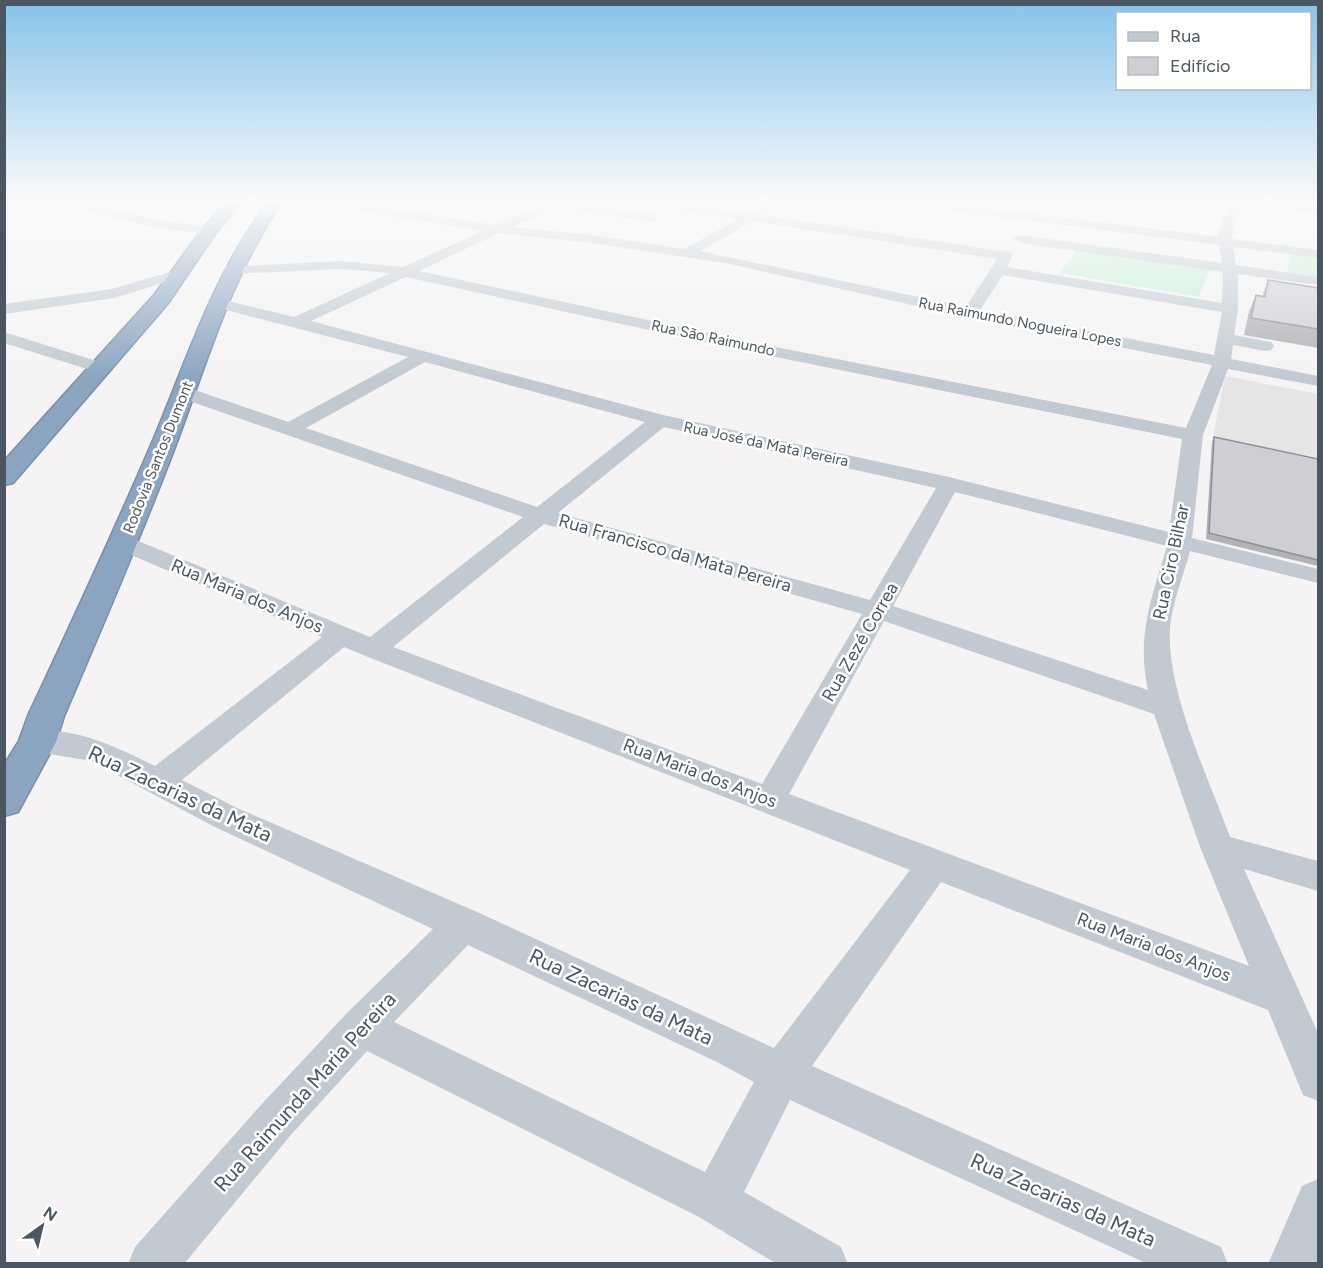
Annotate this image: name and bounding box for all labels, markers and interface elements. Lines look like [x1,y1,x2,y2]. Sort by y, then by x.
legend [1116,12,1311,90]
text: Rua [1170,25,1201,47]
text: Edifício [1170,55,1231,77]
street label: Rua Raimundo Nogueira Lopes [917,293,1123,351]
street label: Rua São Raimundo [650,316,777,360]
street label: Rodovia Santos Dumont [119,378,197,536]
street label: Rua José da Mata Pereira [682,418,850,470]
street label: Rua Ciro Bilhar [1148,502,1194,622]
street label: Rua Francisco da Mata Pereira [556,509,794,597]
street label: Rua Maria dos Anjos [168,554,326,638]
street label: Rua Zezé Correa [817,578,903,706]
street label: Rua Maria dos Anjos [620,734,780,812]
street label: Rua Zacarias da Mata [84,740,276,847]
street label: Rua Maria dos Anjos [1074,908,1234,986]
street label: Rua Zacarias da Mata [525,943,717,1050]
street label: Rua Raimunda Maria Pereira [208,987,401,1197]
street label: Rua Zacarias da Mata [967,1147,1160,1252]
north arrow [12,1196,72,1256]
text: N [40,1203,61,1225]

